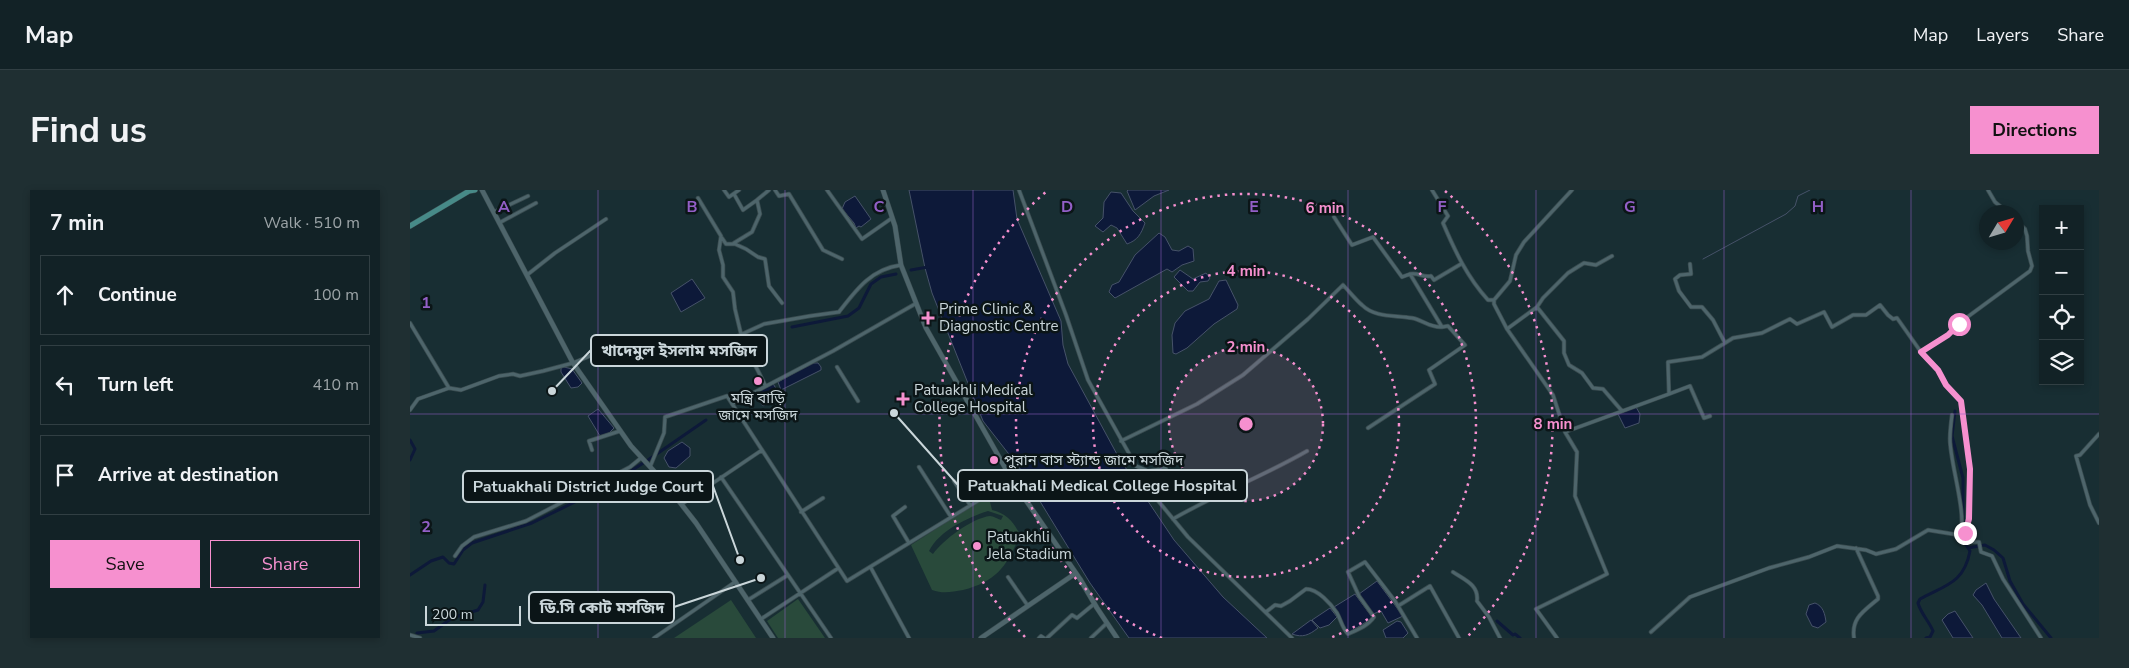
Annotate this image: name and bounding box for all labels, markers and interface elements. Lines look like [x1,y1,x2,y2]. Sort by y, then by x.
text: Map [25,19,73,51]
text: Map [1913,23,1948,47]
text: Layers [1976,23,2029,47]
text: Share [2057,23,2104,47]
button: Directions [1970,106,2099,154]
text: Find us [30,107,147,154]
text: A [498,196,510,218]
text: B [686,196,698,218]
text: C [874,196,885,218]
text: D [1061,196,1073,218]
text: E [1249,196,1259,218]
text: F [1438,196,1447,218]
text: G [1624,196,1636,218]
text: H [1812,196,1824,218]
text: 6 min [1306,198,1344,218]
north arrow [1979,205,2024,250]
map controls [2039,205,2084,385]
button: + [2039,205,2084,250]
text: 7 min [50,209,104,237]
text: Walk · 510 m [264,212,360,234]
button: − [2039,250,2084,295]
text: 4 min [1227,261,1265,281]
icon: ahead [51,281,79,309]
text: Continue [98,282,177,308]
text: 100 m [312,284,359,306]
text: 1 [421,292,431,314]
button: locate [2039,295,2084,340]
place label: Prime Clinic & Diagnostic Centre [939,299,1058,336]
marker: Prime Clinic & Diagnostic Centre [921,311,935,325]
route start [1948,313,1971,336]
callout: খাদেমুল ইসলাম মসজিদ [591,335,767,366]
text: 2 min [1227,337,1265,357]
text: খাদেমুল ইসলাম মসজিদ [601,340,758,362]
button: layers [2039,340,2084,385]
icon: left [51,371,79,399]
text: Turn left [98,372,173,398]
text: 410 m [312,374,359,396]
marker: মন্ত্রি বাড়ি জামে মসজিদ [752,375,764,387]
place label: Patuakhli Medical College Hospital [914,380,1033,417]
place label: মন্ত্রি বাড়ি জামে মসজিদ [717,388,798,425]
marker: Patuakhli Medical College Hospital [896,392,910,406]
text: 8 min [1534,414,1572,434]
centre of rings [1237,415,1255,433]
place label: পুরান বাস স্ট্যান্ড জামে মসজিদ [1004,450,1184,470]
marker: পুরান বাস স্ট্যান্ড জামে মসজিদ [988,454,1000,466]
icon: arrive [51,461,79,489]
text: Arrive at destination [98,462,279,488]
callout: Patuakhali Medical College Hospital [958,470,1247,501]
callout: Patuakhali District Judge Court [463,471,713,502]
text: Patuakhali Medical College Hospital [967,475,1237,497]
text: Patuakhali District Judge Court [473,476,704,498]
text: 2 [421,516,431,538]
route end [1954,522,1977,545]
place label: Patuakhli Jela Stadium [986,527,1072,564]
button: Save [50,540,200,588]
button: Share [210,540,360,588]
marker: Patuakhli Jela Stadium [971,540,983,552]
callout: ডি.সি কোট মসজিদ [529,592,674,623]
text: ডি.সি কোট মসজিদ [539,597,665,619]
scale bar [425,603,521,626]
text: 200 m [432,605,473,624]

